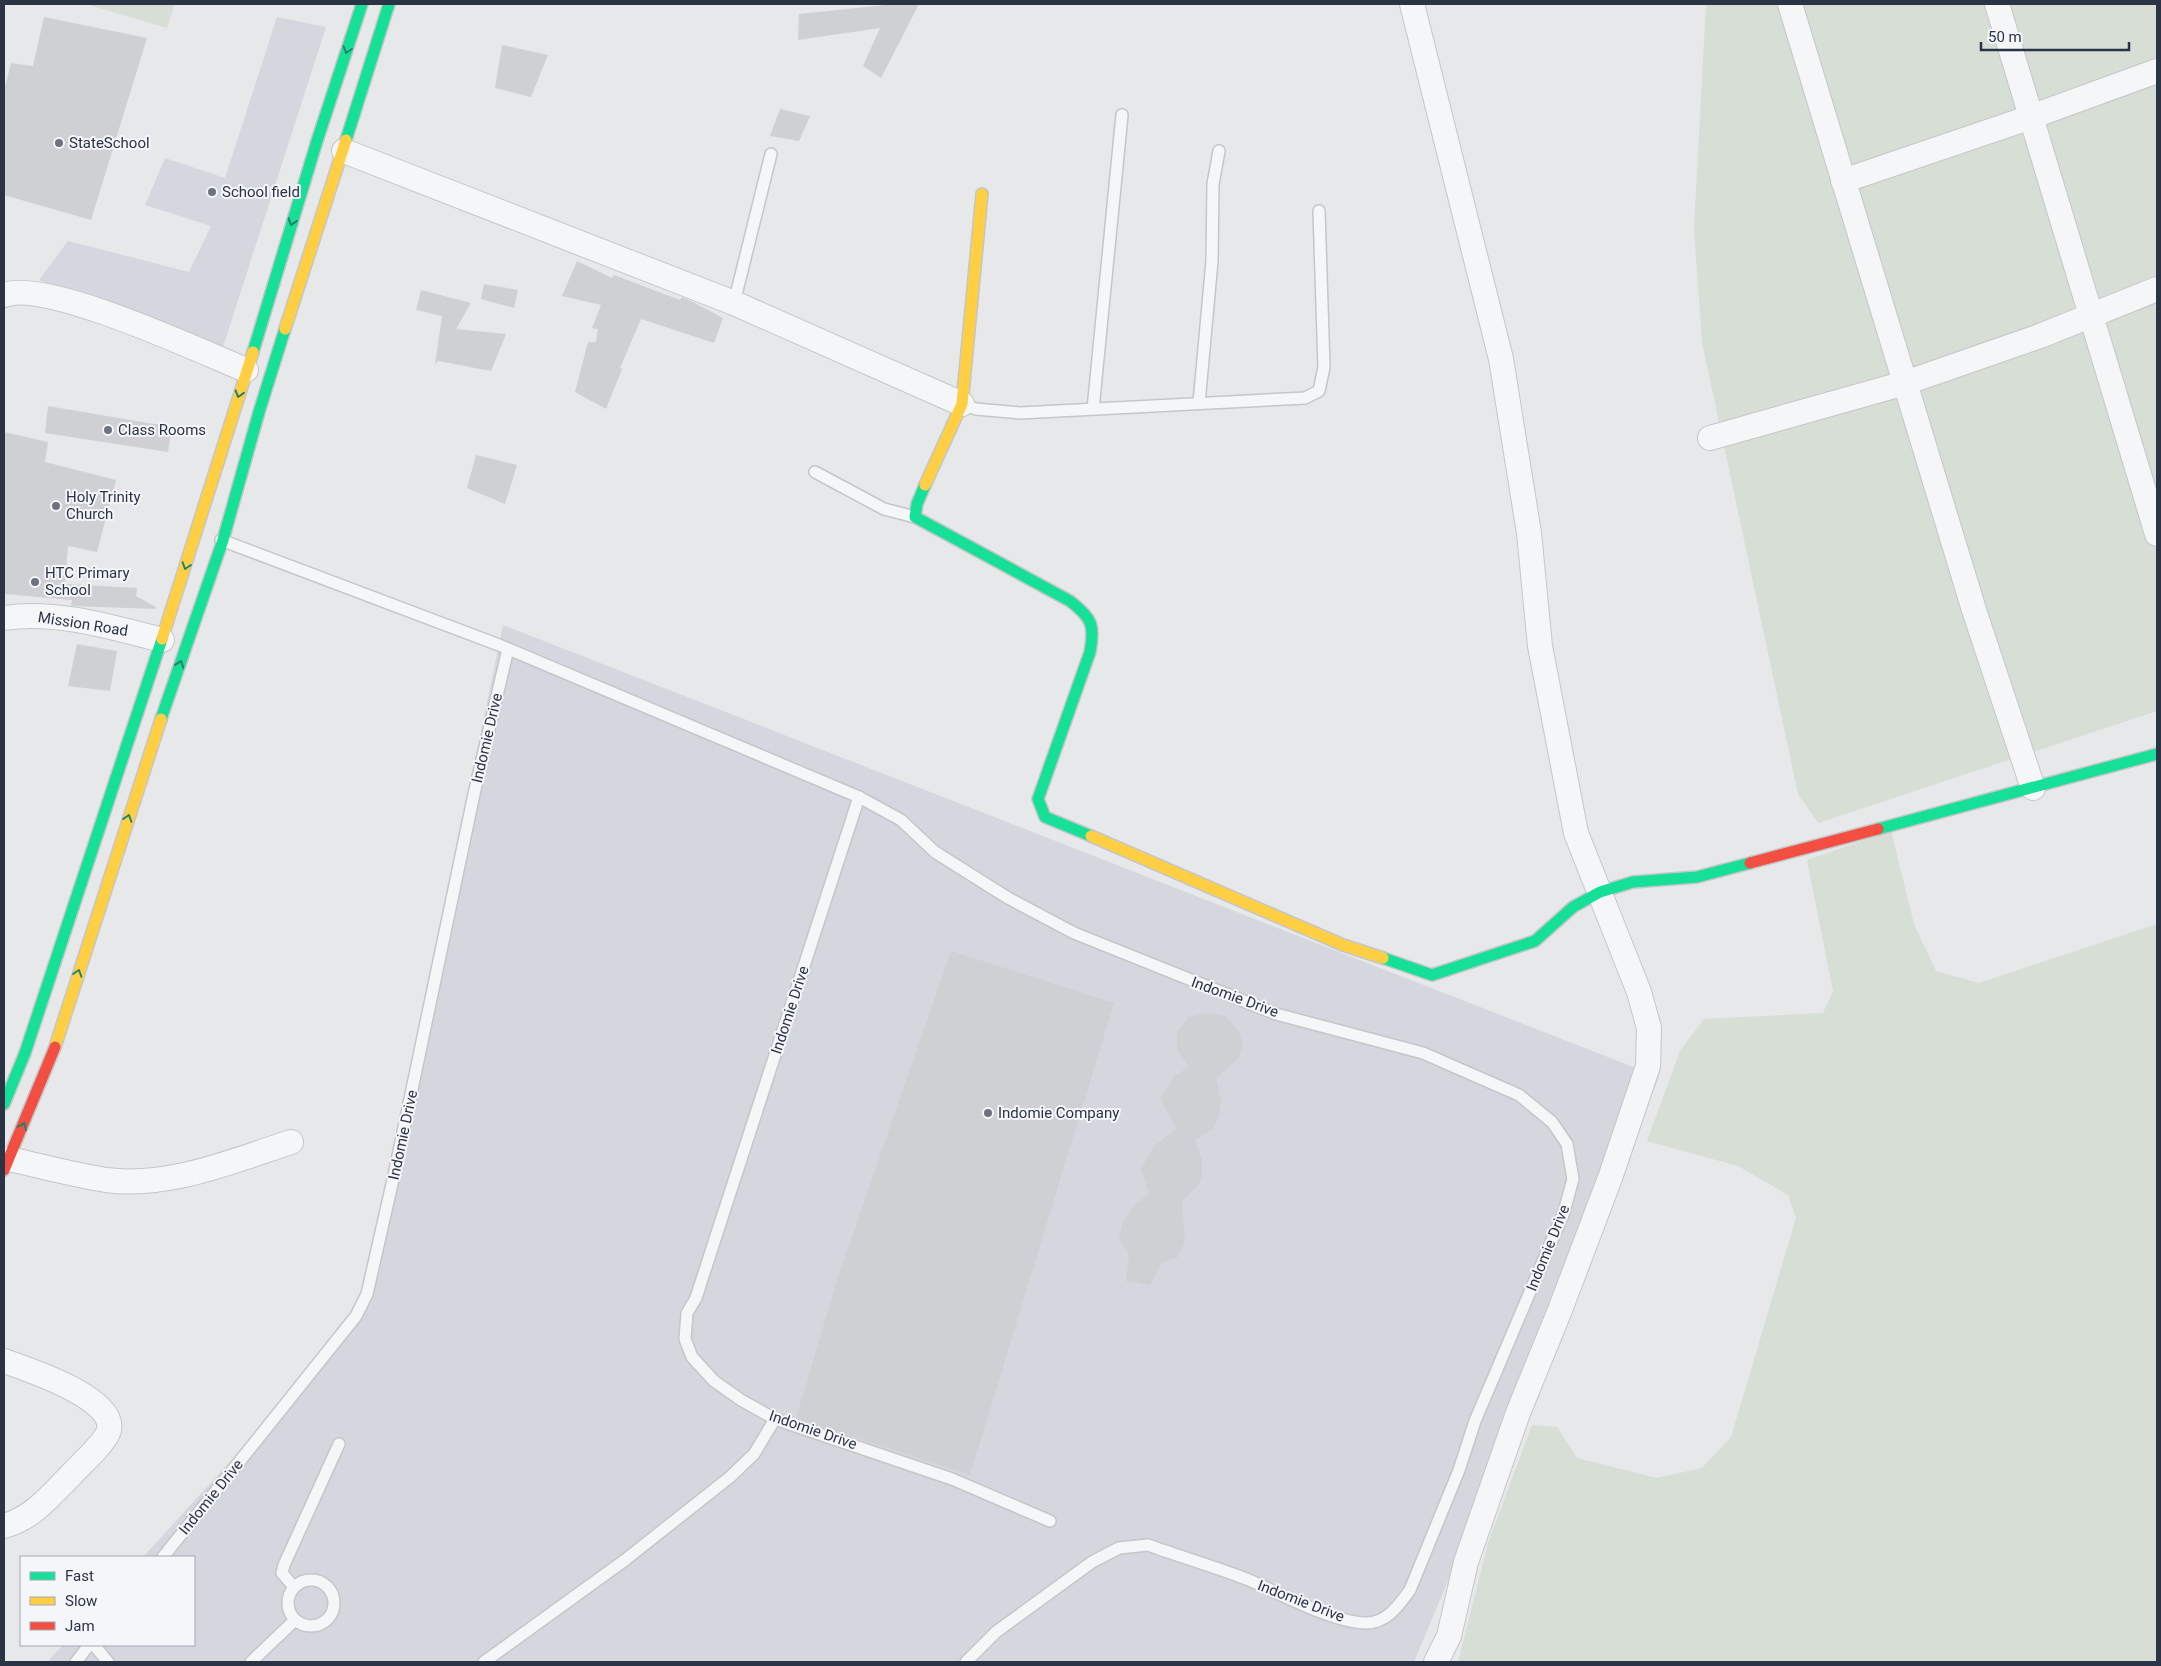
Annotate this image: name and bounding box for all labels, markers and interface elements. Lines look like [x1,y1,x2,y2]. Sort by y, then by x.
scale bar [1981,20,2128,52]
text: 50 m [1988,28,2022,46]
one-way arrow [342,45,352,54]
place label: StateSchool [69,134,150,152]
marker: StateSchool [53,137,65,149]
place label: School field [222,183,300,201]
marker: School field [206,186,218,198]
one-way arrow [288,217,298,225]
one-way arrow [235,389,245,397]
place label: Class Rooms [118,421,206,439]
marker: Class Rooms [102,424,114,436]
place label: Holy Trinity Church [66,488,141,523]
marker: Holy Trinity Church [50,500,62,512]
one-way arrow [182,561,192,569]
place label: HTC Primary School [45,564,130,599]
marker: HTC Primary School [29,576,41,588]
street label: Mission Road [37,608,129,640]
one-way arrow [174,661,184,669]
street label: Indomie Drive [468,691,506,785]
one-way arrow [122,815,132,823]
street label: Indomie Drive [767,964,813,1056]
one-way arrow [72,969,82,978]
street label: Indomie Drive [1189,973,1281,1021]
street label: Indomie Drive [385,1088,421,1182]
place label: Indomie Company [998,1104,1119,1122]
marker: Indomie Company [982,1107,994,1119]
one-way arrow [17,1122,28,1131]
street label: Indomie Drive [1523,1202,1574,1294]
street label: Indomie Drive [767,1407,859,1453]
street label: Indomie Drive [175,1456,247,1538]
legend [20,1556,195,1646]
text: Fast [65,1567,94,1585]
street label: Indomie Drive [1255,1576,1347,1626]
text: Slow [65,1592,97,1610]
text: Jam [65,1617,95,1635]

